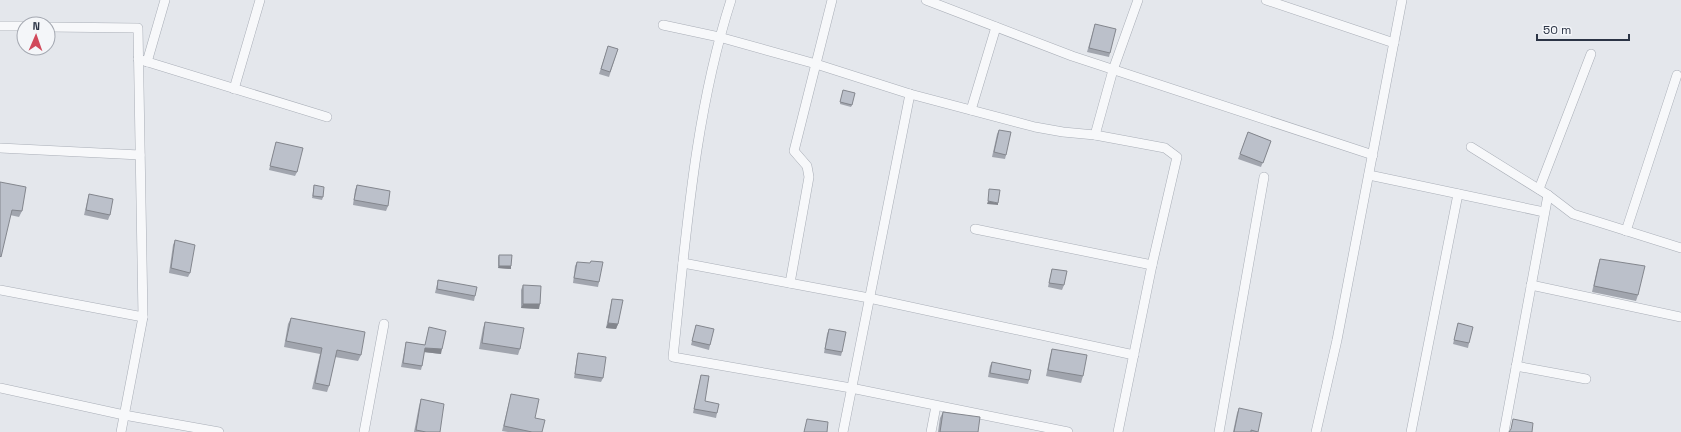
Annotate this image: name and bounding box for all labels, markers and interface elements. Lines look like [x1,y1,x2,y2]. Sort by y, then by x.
north arrow [16,16,56,56]
scale bar [1537,16,1629,42]
text: N [32,19,40,33]
text: 50 m [1543,22,1571,38]

